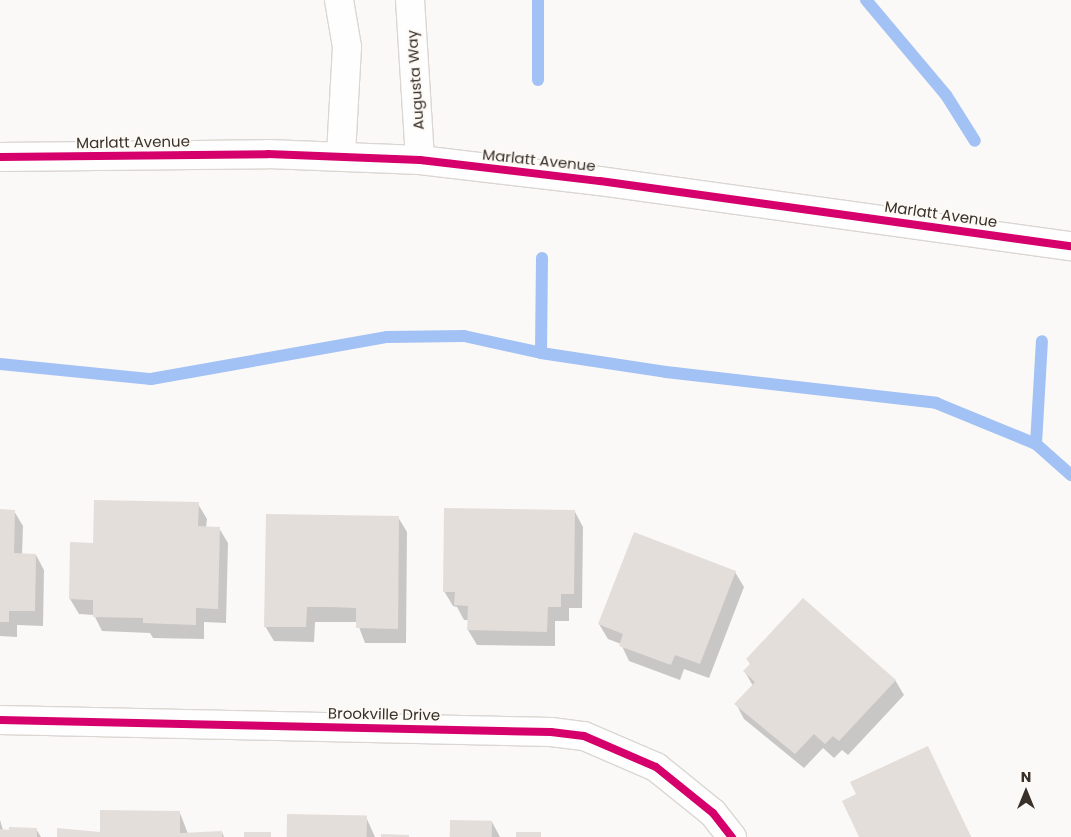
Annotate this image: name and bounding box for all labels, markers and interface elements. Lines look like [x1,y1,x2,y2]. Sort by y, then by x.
street label: Augusta Way [403,29,427,131]
street label: Marlatt Avenue [76,132,190,152]
street label: Marlatt Avenue [482,145,596,175]
street label: Marlatt Avenue [883,197,999,231]
street label: Brookville Drive [328,704,440,724]
north arrow [1001,767,1051,817]
text: N [1021,767,1031,787]

